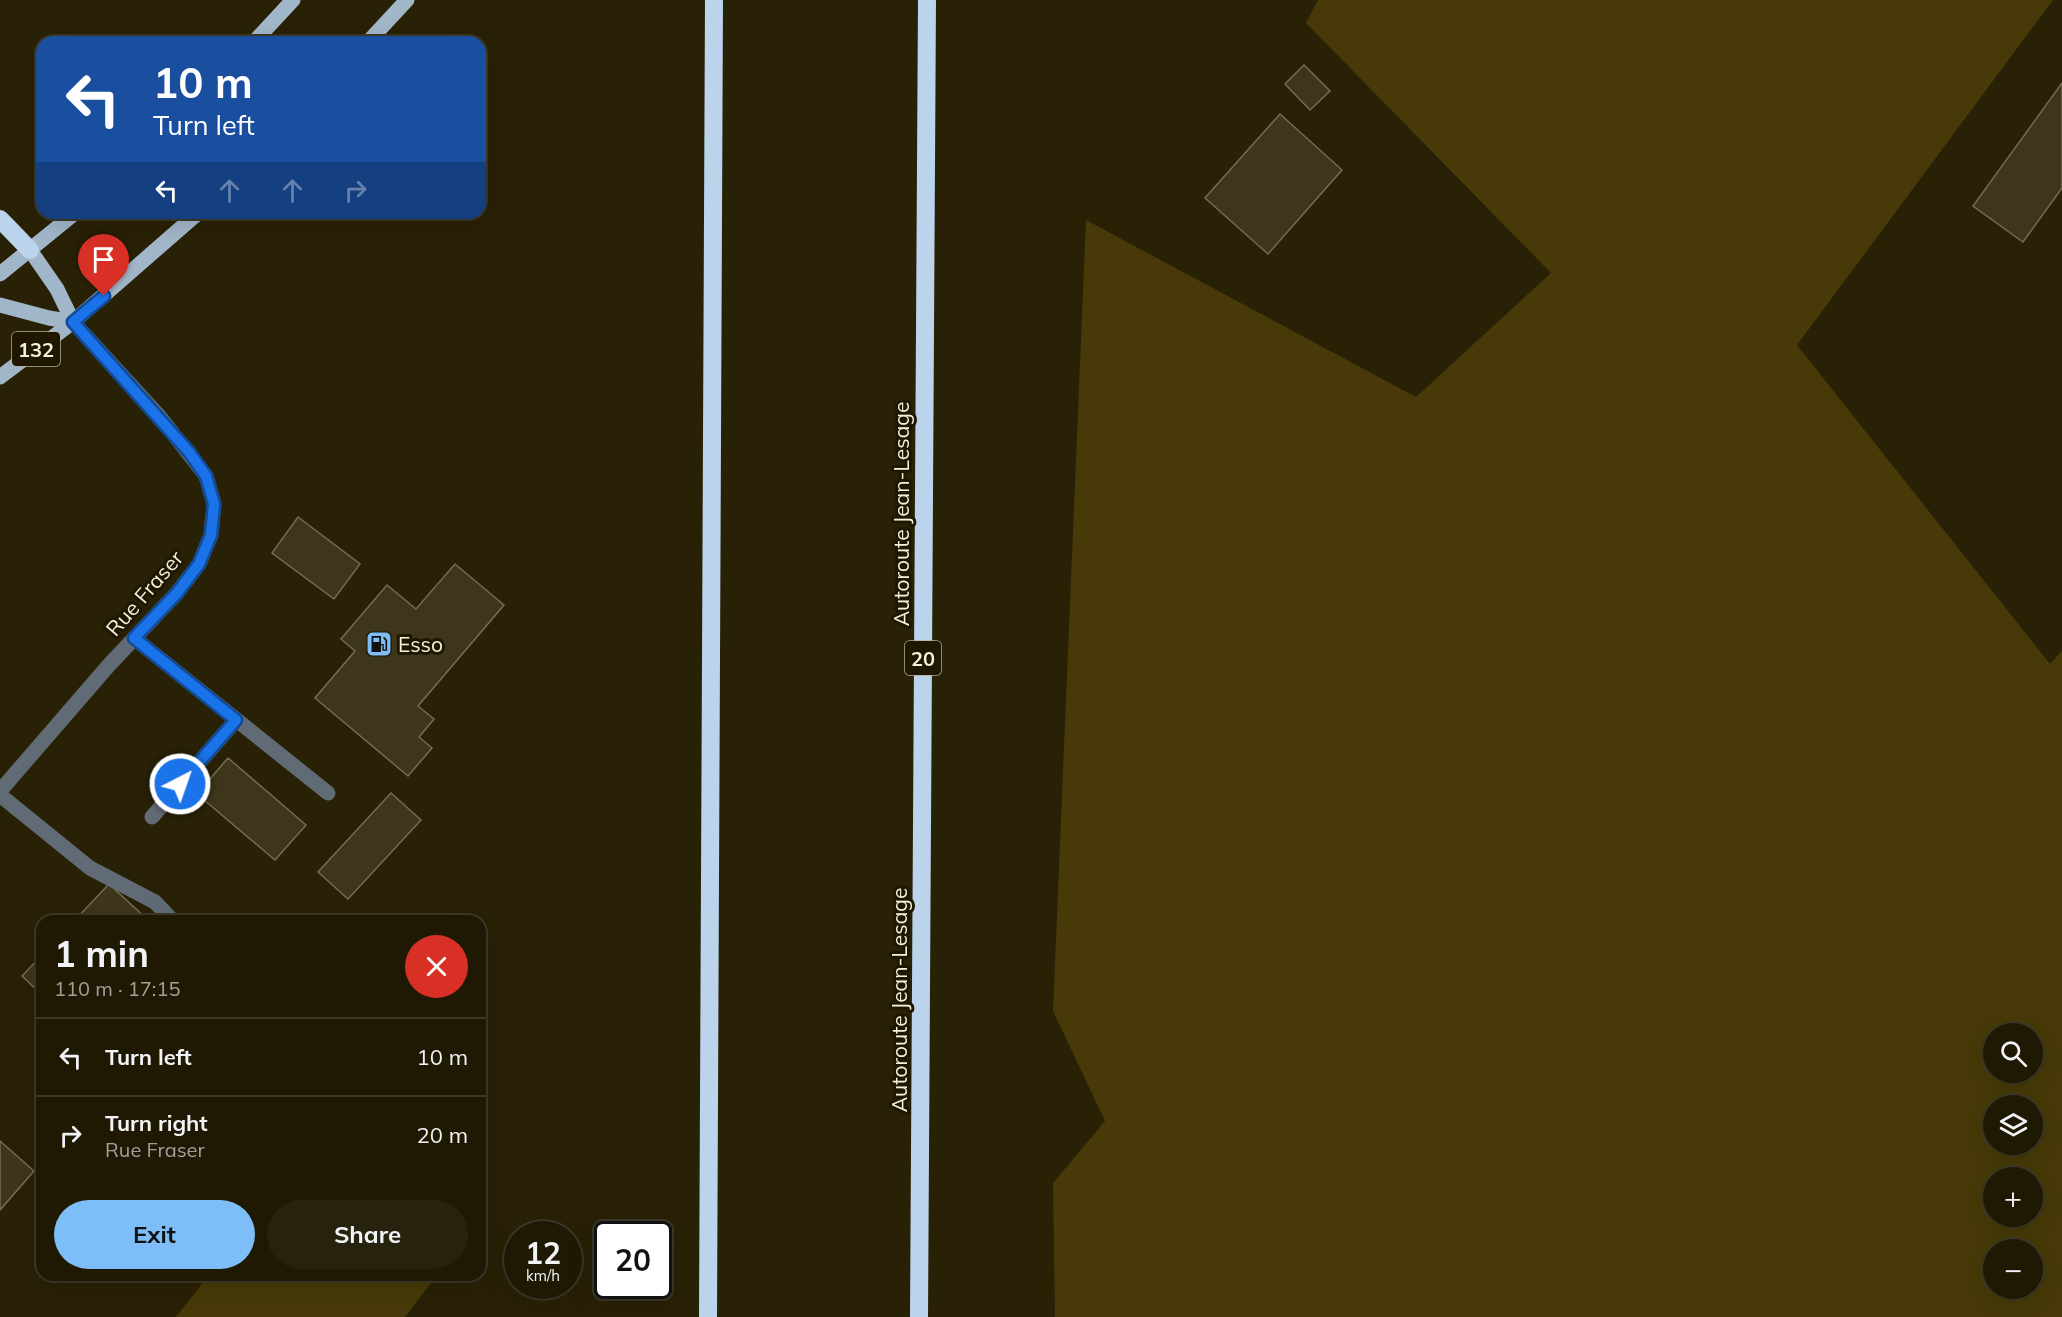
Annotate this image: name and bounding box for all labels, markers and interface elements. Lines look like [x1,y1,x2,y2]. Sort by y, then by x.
text: 10 m [153,56,253,109]
icon: left [54,60,132,138]
text: Turn left [153,108,255,142]
icon: left [150,174,183,207]
icon: ahead [213,174,246,207]
icon: ahead [276,174,309,207]
icon: right [339,174,372,207]
pin [78,234,129,296]
icon: arrive [87,243,120,276]
road number: 132 [12,332,60,366]
street label: Autoroute Jean-Lesage [888,402,914,626]
street label: Rue Fraser [100,545,188,641]
fuel station icon: Esso [364,629,394,659]
place label: Esso [398,631,443,657]
road number: 20 [905,641,941,675]
position arrow [148,752,212,816]
street label: Autoroute Jean-Lesage [886,888,912,1112]
text: 1 min [54,931,149,976]
button: close [405,935,468,998]
text: 110 m · 17:15 [54,976,180,1001]
map controls [1983,1023,2043,1299]
button: search [1983,1023,2043,1083]
icon: left [54,1041,87,1074]
text: Turn left [105,1043,192,1071]
text: 10 m [417,1043,468,1071]
button: layers [1983,1095,2043,1155]
text: Turn right [105,1109,208,1137]
icon: right [54,1119,87,1152]
text: 20 m [417,1121,468,1149]
text: Rue Fraser [105,1137,205,1162]
button: + [1983,1167,2043,1227]
button: Exit [54,1200,255,1269]
button: Share [267,1200,468,1269]
speed limit sign: 20 [594,1221,672,1299]
text: 12 [525,1234,561,1272]
button: − [1983,1239,2043,1299]
text: km/h [526,1266,560,1285]

